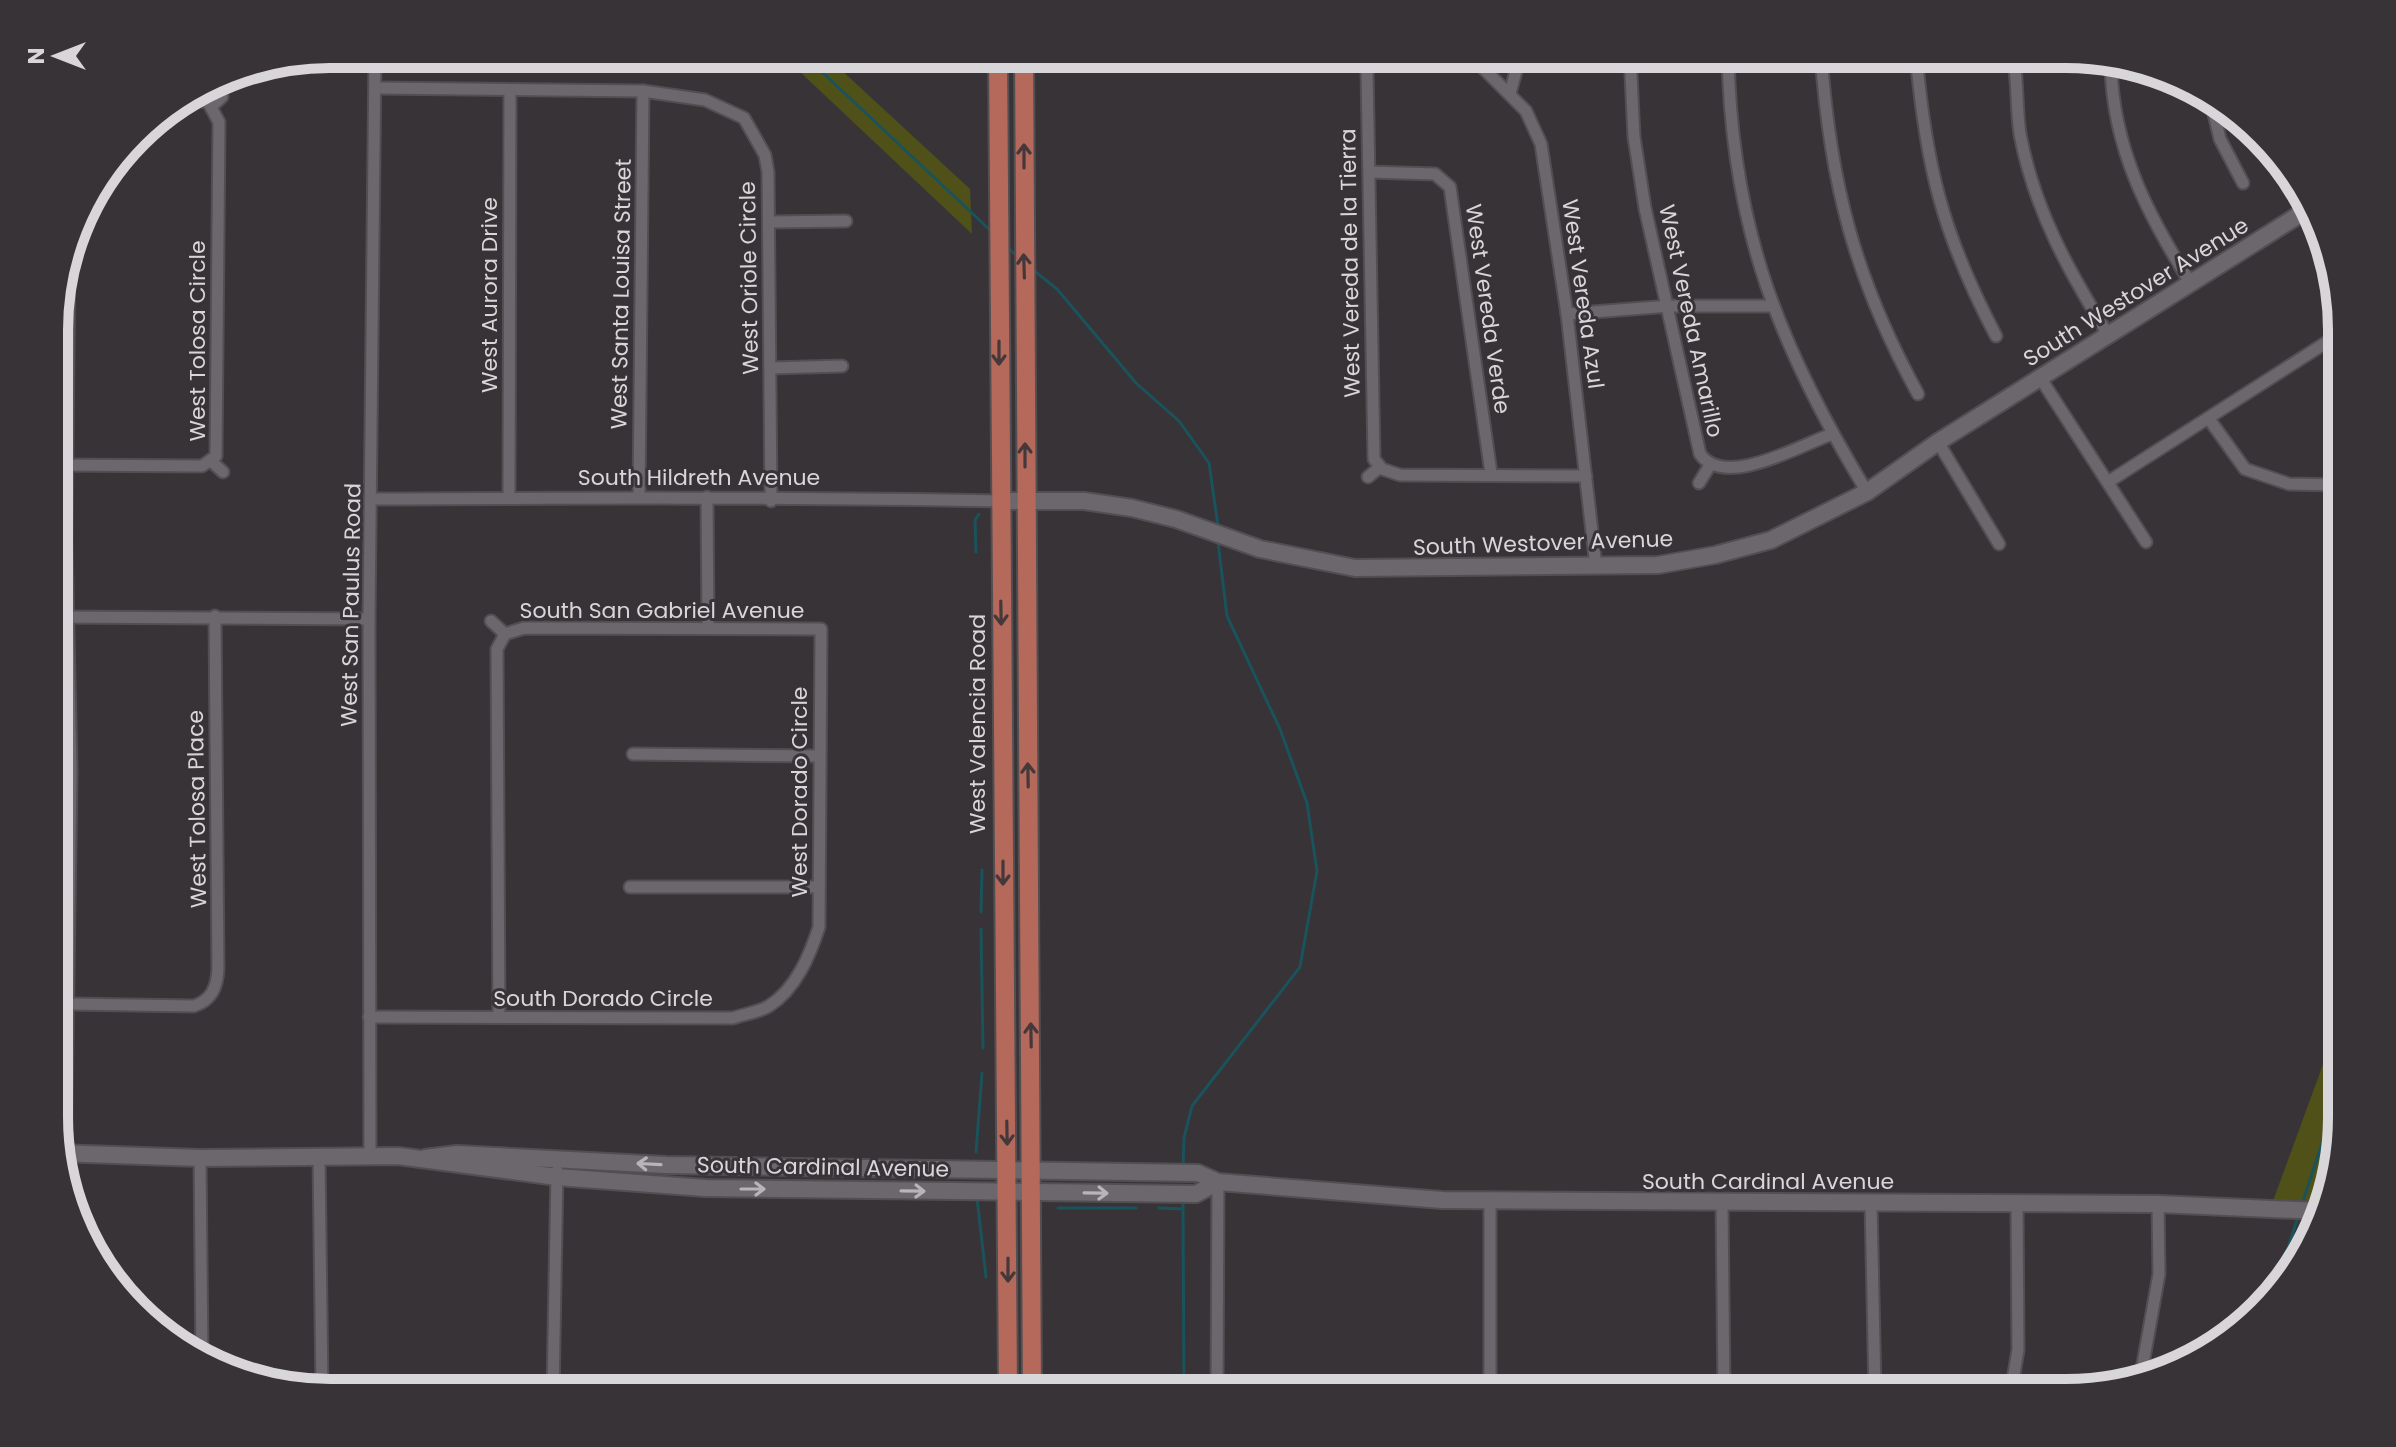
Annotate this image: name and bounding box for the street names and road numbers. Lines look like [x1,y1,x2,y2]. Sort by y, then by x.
street label: West Vereda de la Tierra [1332,128,1368,398]
street label: West Santa Louisa Street [603,158,639,430]
street label: West Oriole Circle [732,181,766,375]
street label: West Aurora Drive [474,197,505,393]
street label: West Vereda Azul [1554,197,1612,391]
street label: West Vereda Verde [1458,202,1518,416]
street label: West Vereda Amarillo [1651,202,1731,440]
street label: South Westover Avenue [2017,210,2255,374]
street label: West Tolosa Circle [182,240,213,442]
street label: South Hildreth Avenue [578,462,820,493]
street label: West San Paulus Road [333,483,369,727]
street label: South Westover Avenue [1412,523,1674,563]
street label: South San Gabriel Avenue [520,595,804,626]
street label: West Valencia Road [962,614,993,834]
street label: West Dorado Circle [784,686,815,898]
street label: West Tolosa Place [180,710,214,908]
street label: South Dorado Circle [493,983,713,1014]
street label: South Cardinal Avenue [697,1149,949,1185]
street label: South Cardinal Avenue [1642,1166,1894,1197]

